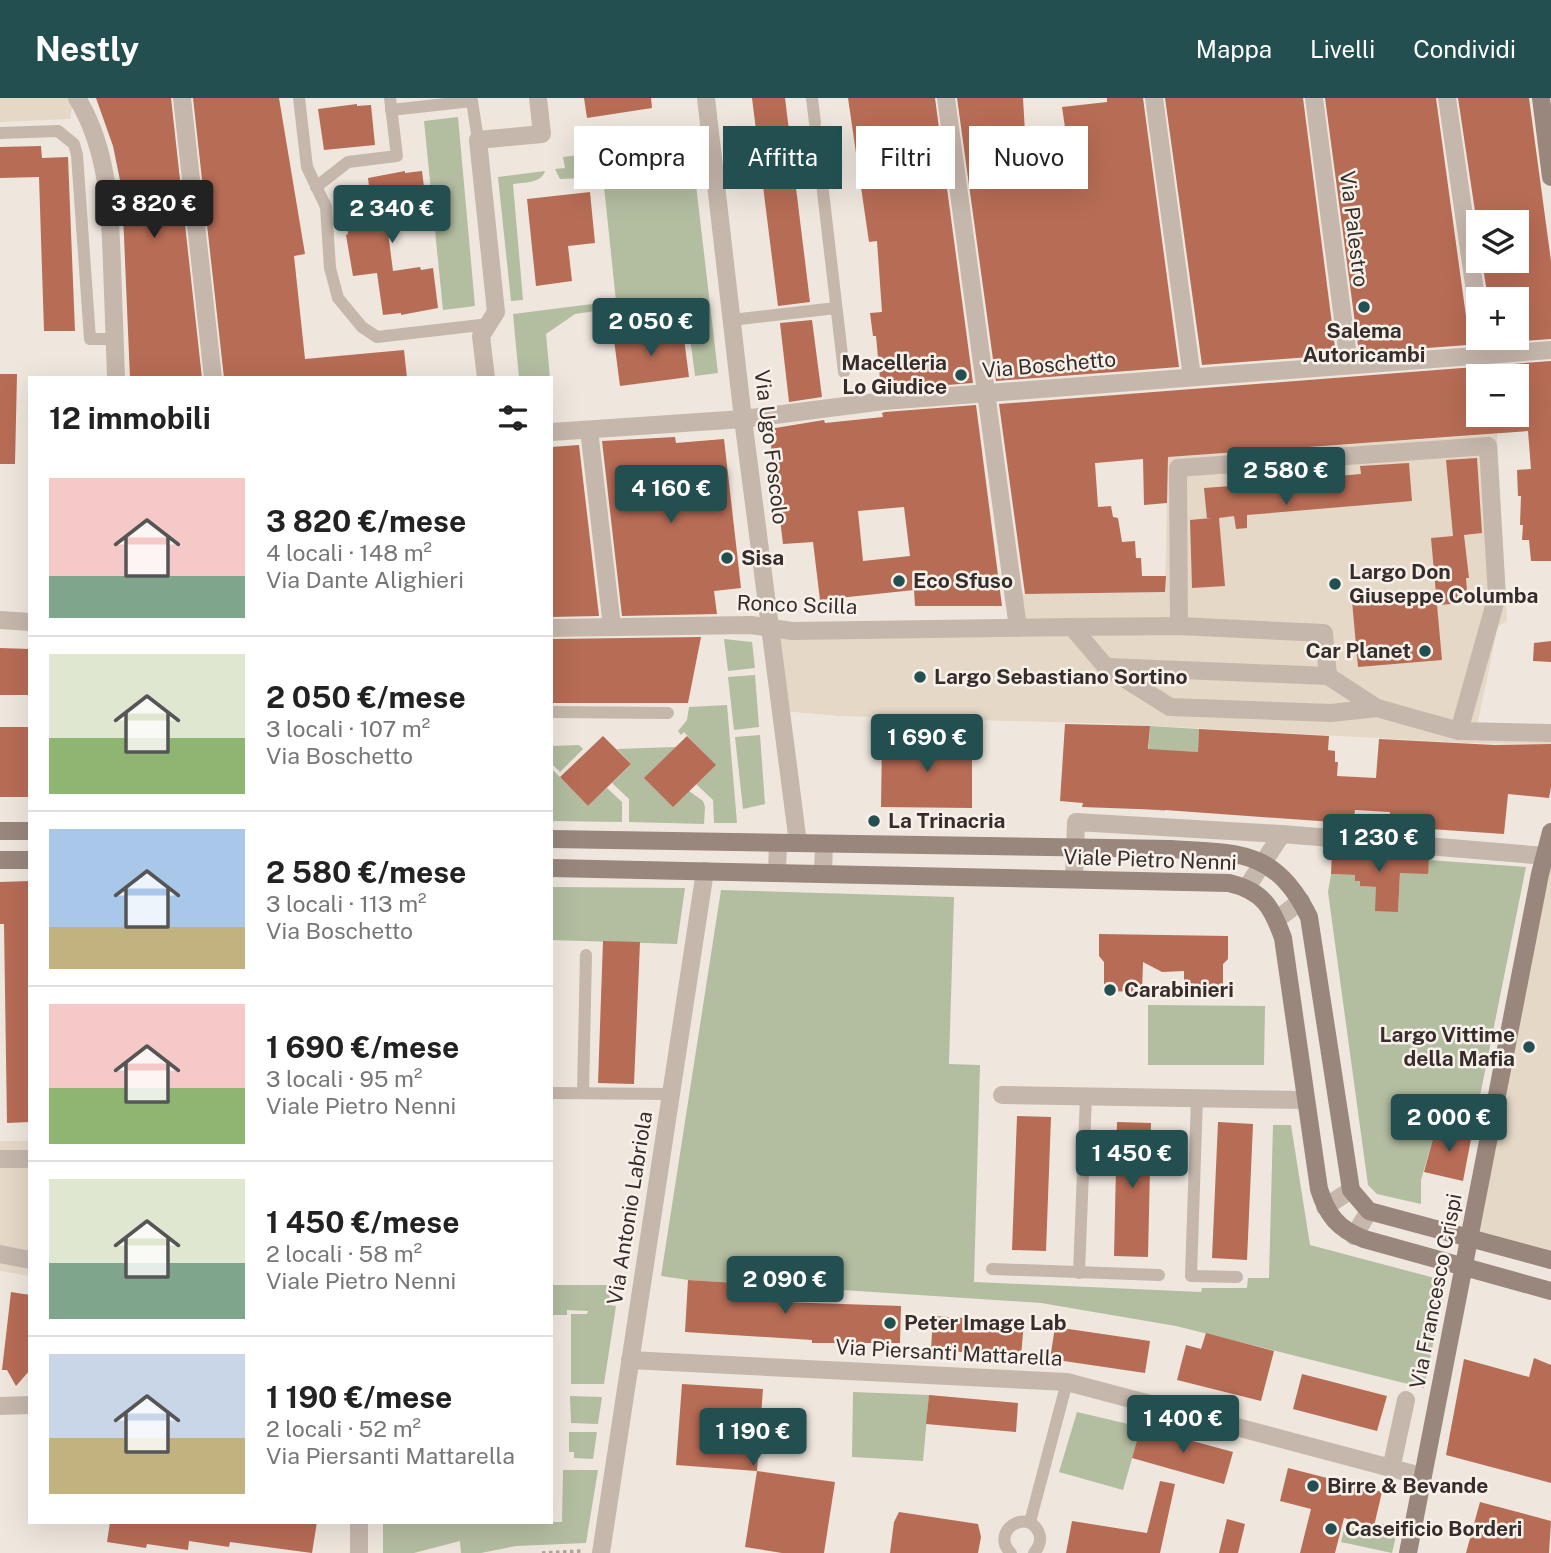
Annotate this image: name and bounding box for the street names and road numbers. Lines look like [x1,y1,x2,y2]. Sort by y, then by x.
street label: Via Palestro [1335,169,1374,289]
street label: Via Boschetto [981,346,1117,383]
street label: Via Ugo Foscolo [750,368,793,526]
street label: Ronco Scilla [736,590,858,619]
street label: Viale Pietro Nenni [1063,844,1237,875]
street label: Via Antonio Labriola [602,1109,657,1306]
street label: Via Francesco Crispi [1404,1191,1467,1391]
street label: Via Piersanti Mattarella [835,1334,1063,1371]

